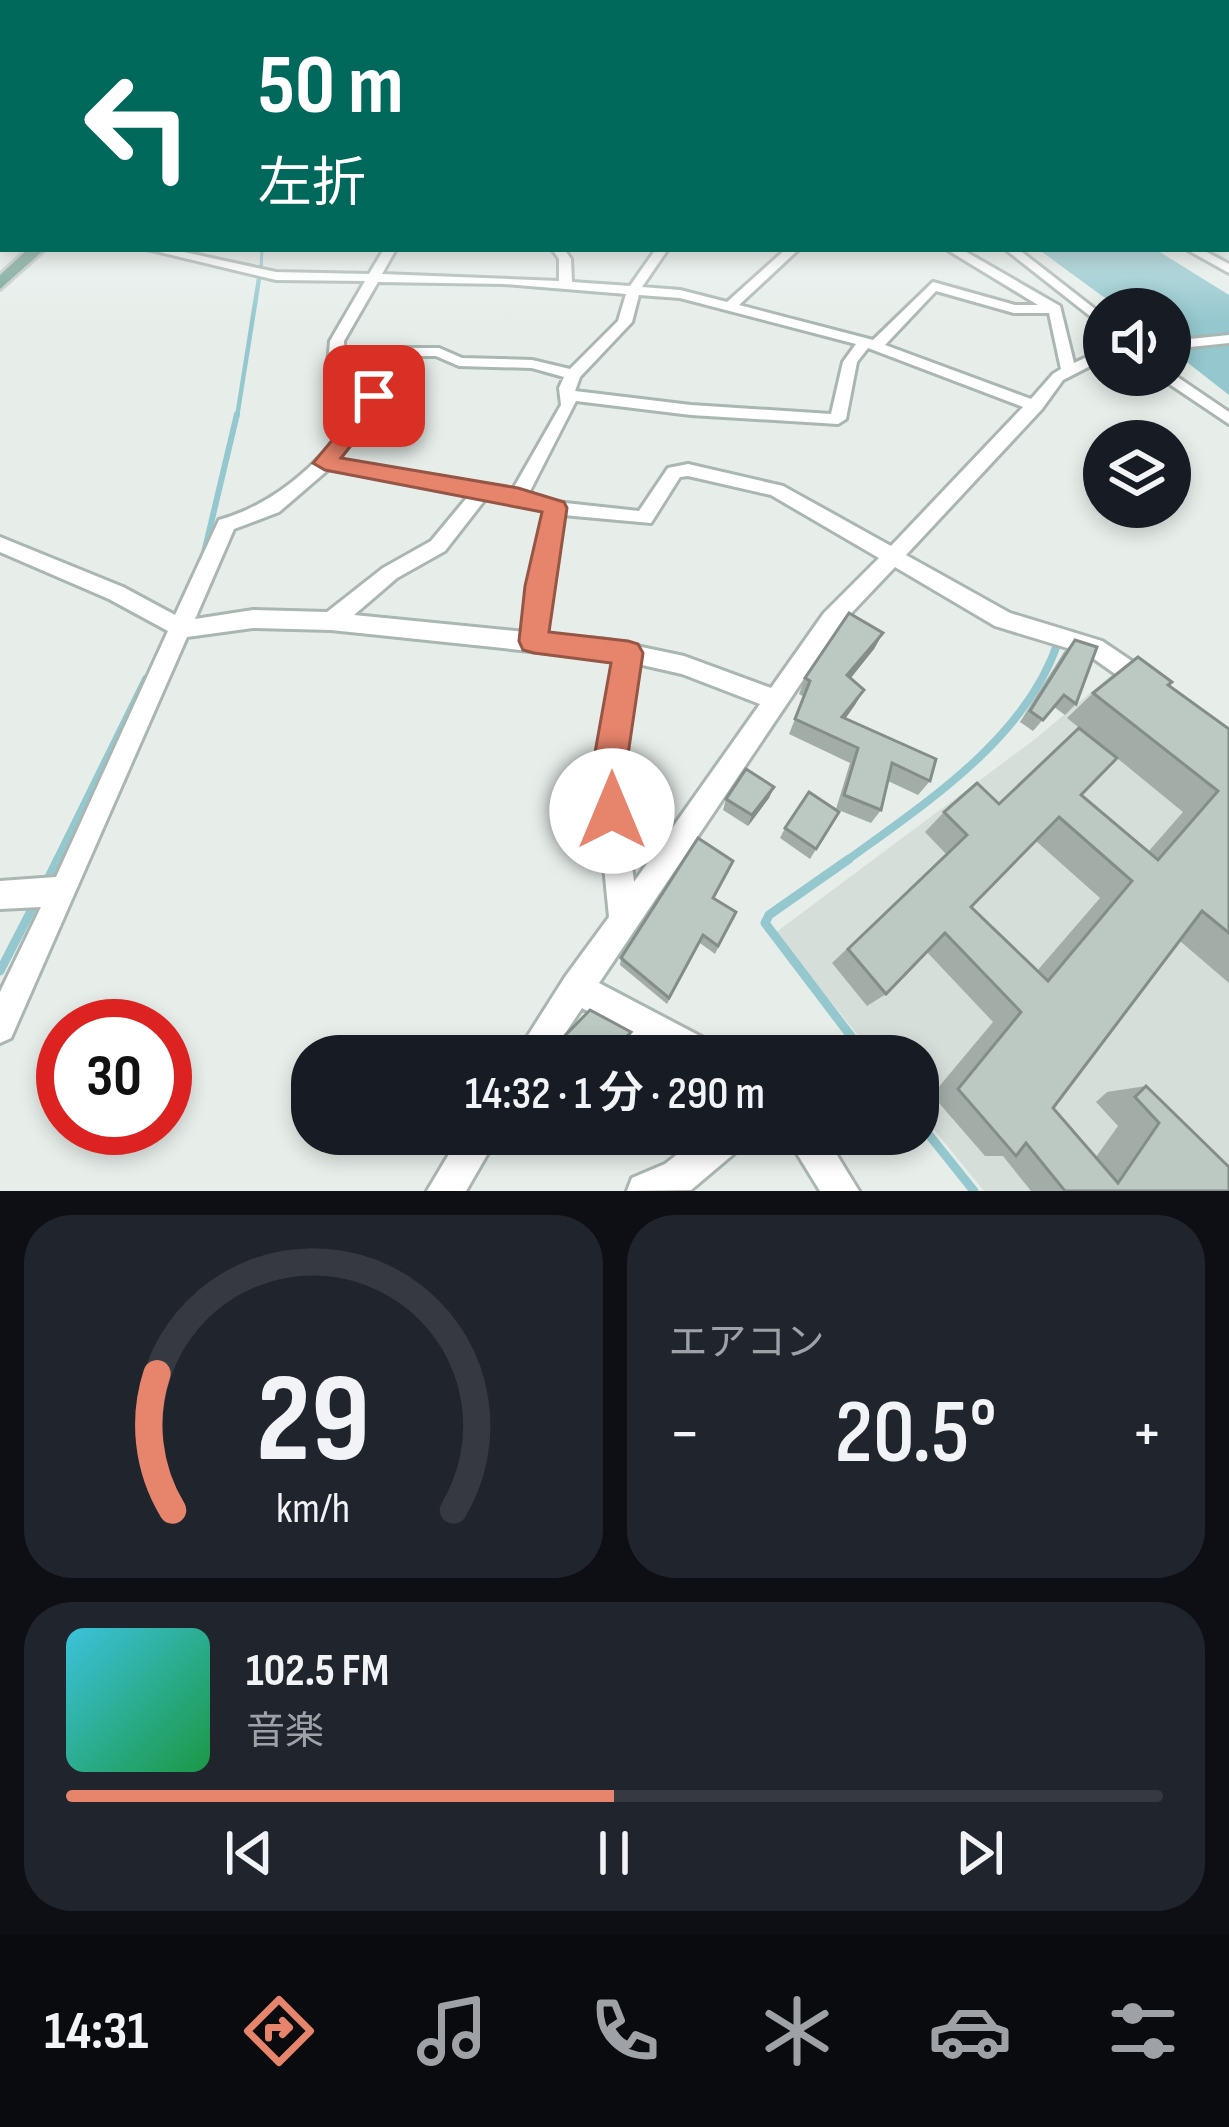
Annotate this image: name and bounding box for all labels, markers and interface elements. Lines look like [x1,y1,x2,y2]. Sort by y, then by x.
text: 50 m [258,36,404,137]
icon: left [60,48,216,204]
text: 左折 [258,152,366,217]
map controls [1083,288,1191,528]
button: sound [1083,288,1191,396]
pin [323,345,425,447]
icon: arrive [341,363,407,429]
button: layers [1083,420,1191,528]
position arrow [549,748,675,874]
speed limit sign: 30 [36,999,192,1155]
text: 14:32 · 1 分 · 290 m [465,1067,765,1122]
text: エアコン [669,1320,825,1367]
text: 29 [256,1347,370,1496]
text: 20.5° [835,1380,997,1488]
text: − [669,1395,701,1474]
text: + [1131,1395,1163,1474]
text: km/h [276,1482,350,1534]
text: 102.5 FM [246,1644,389,1699]
text: 音楽 [246,1709,324,1756]
icon: previous [216,1820,282,1886]
icon: pause [581,1820,647,1886]
icon: next [947,1820,1013,1886]
icon: directions [237,1989,321,2073]
icon: music [410,1989,494,2073]
icon: phone [583,1989,667,2073]
icon: climate [755,1989,839,2073]
icon: car [928,1989,1012,2073]
icon: filters [1101,1989,1185,2073]
text: 14:31 [44,1999,148,2064]

